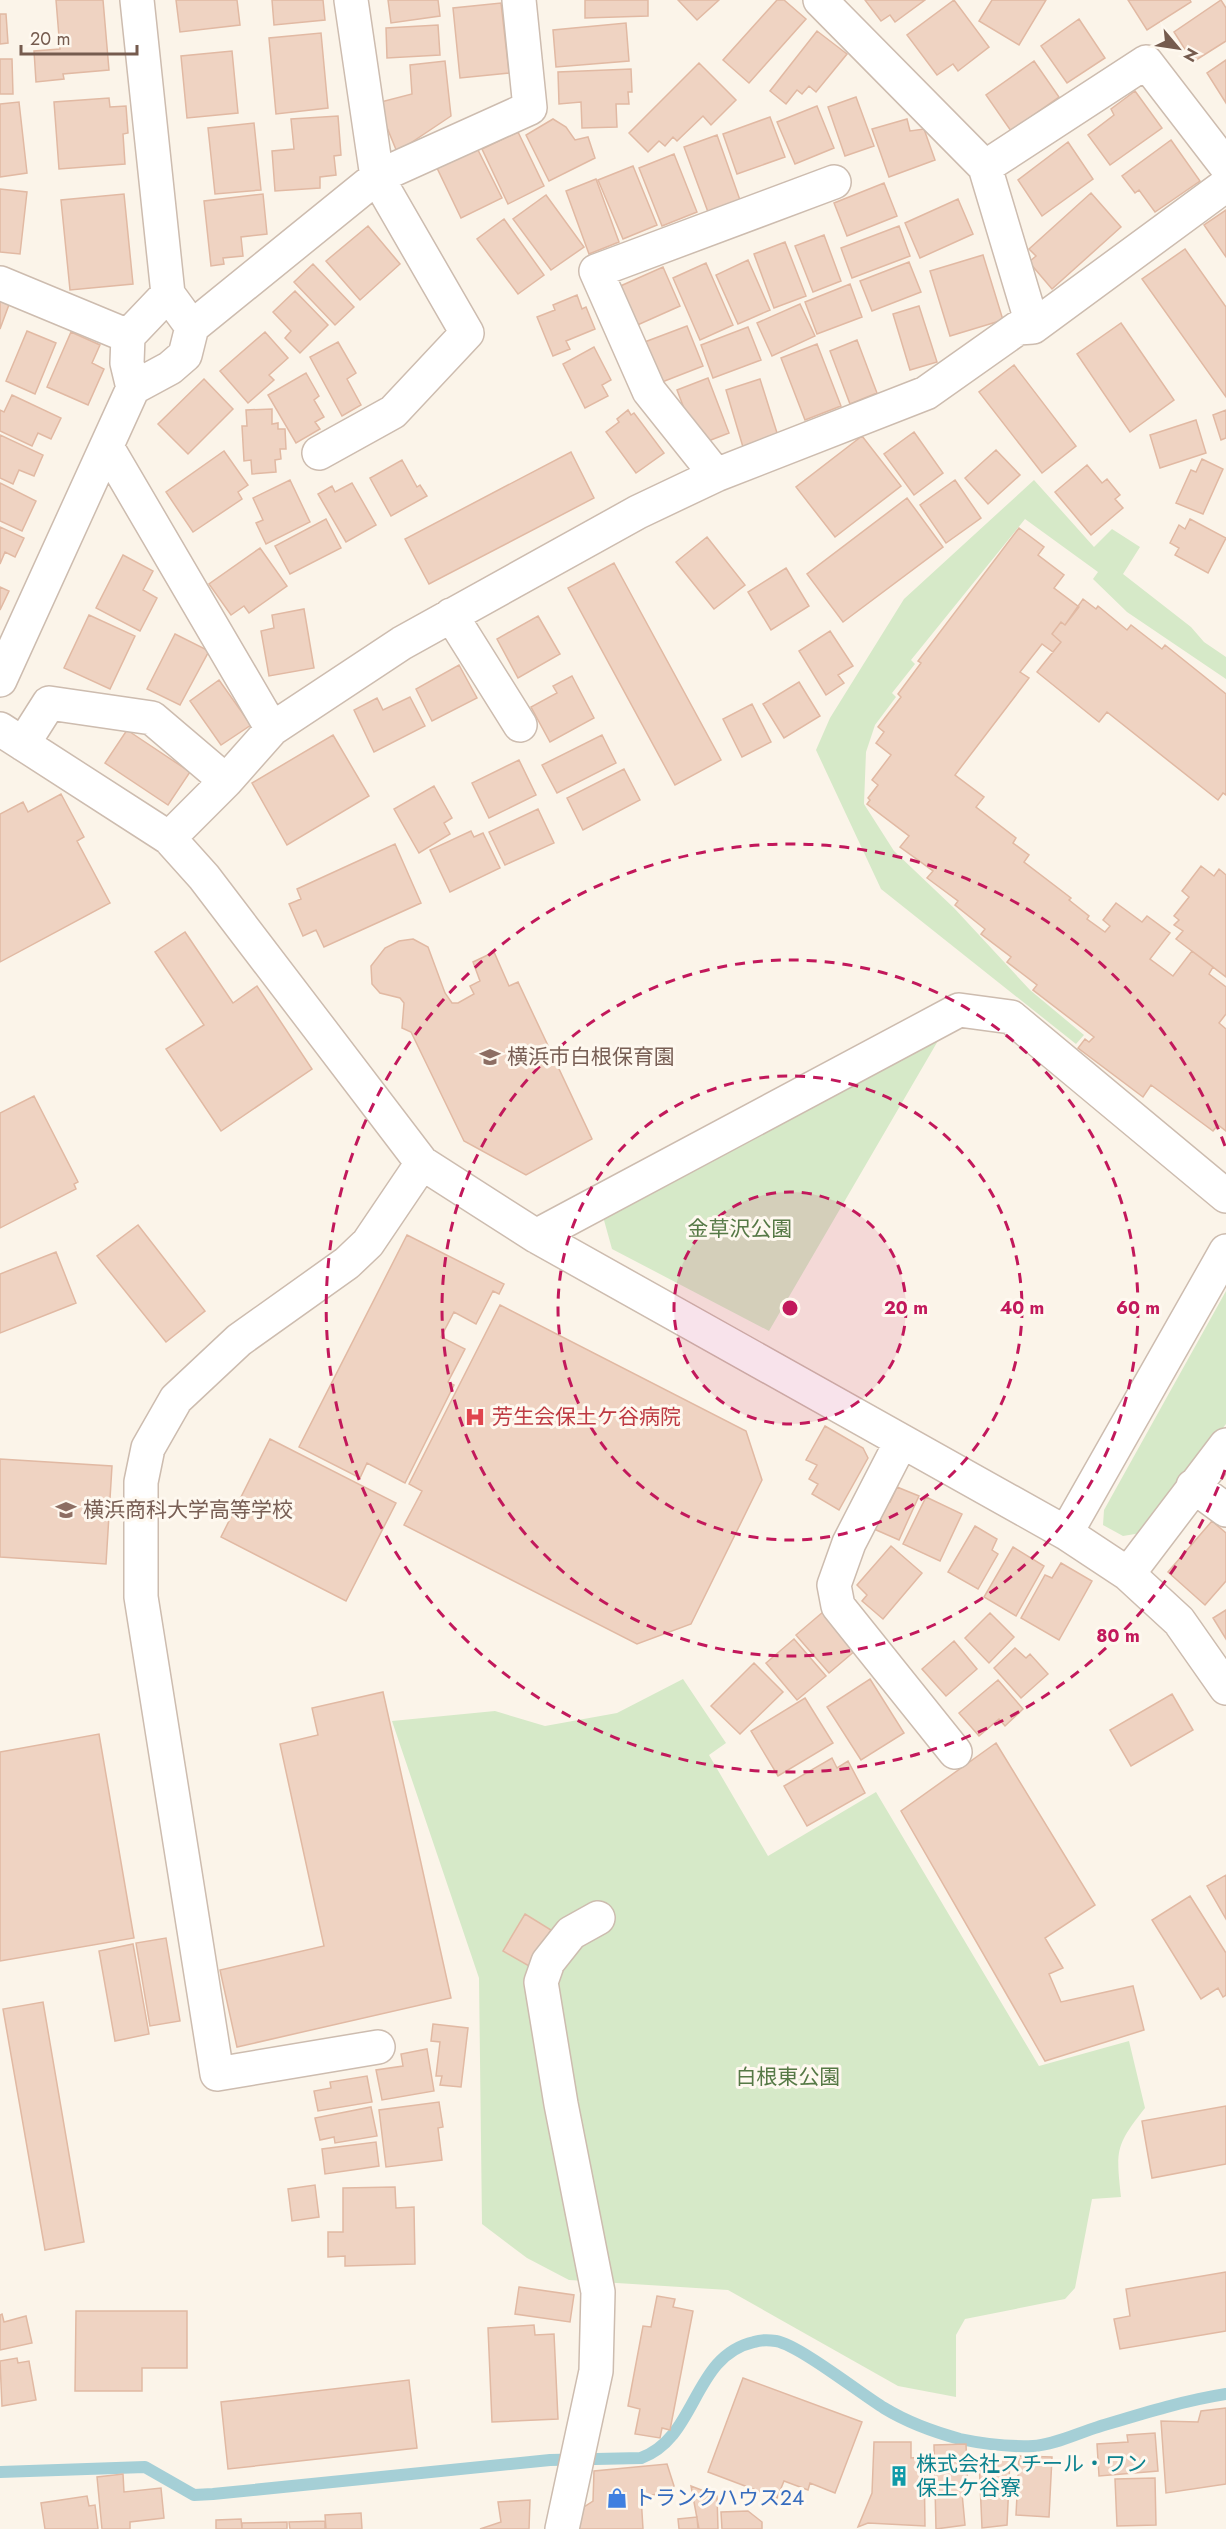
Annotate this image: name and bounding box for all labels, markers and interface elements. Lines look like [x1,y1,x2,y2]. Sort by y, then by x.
scale bar [21,18,136,56]
north arrow [1148,18,1208,78]
text: 20 m [30,26,70,52]
text: N [1178,44,1204,66]
place label: 横浜市白根保育園 [507,1042,675,1072]
school or university icon: 横浜市白根保育園 [478,1045,502,1069]
park label: 金草沢公園 [688,1214,793,1244]
text: 20 m [884,1295,928,1321]
text: 40 m [1000,1295,1044,1321]
text: 60 m [1116,1295,1160,1321]
centre of rings [780,1298,800,1318]
place label: 芳生会保土ケ谷病院 [492,1402,681,1432]
hospital icon: 芳生会保土ケ谷病院 [463,1405,487,1429]
place label: 横浜商科大学高等学校 [83,1495,293,1525]
school or university icon: 横浜商科大学高等学校 [54,1498,78,1522]
text: 80 m [1096,1623,1140,1649]
park label: 白根東公園 [736,2062,841,2092]
place label: 株式会社スチール・ワン 保土ケ谷寮 [916,2449,1147,2503]
building icon: 株式会社スチール・ワン 保土ケ谷寮 [887,2464,911,2488]
place label: トランクハウス24 [634,2483,804,2513]
shop icon: トランクハウス24 [605,2486,629,2510]

